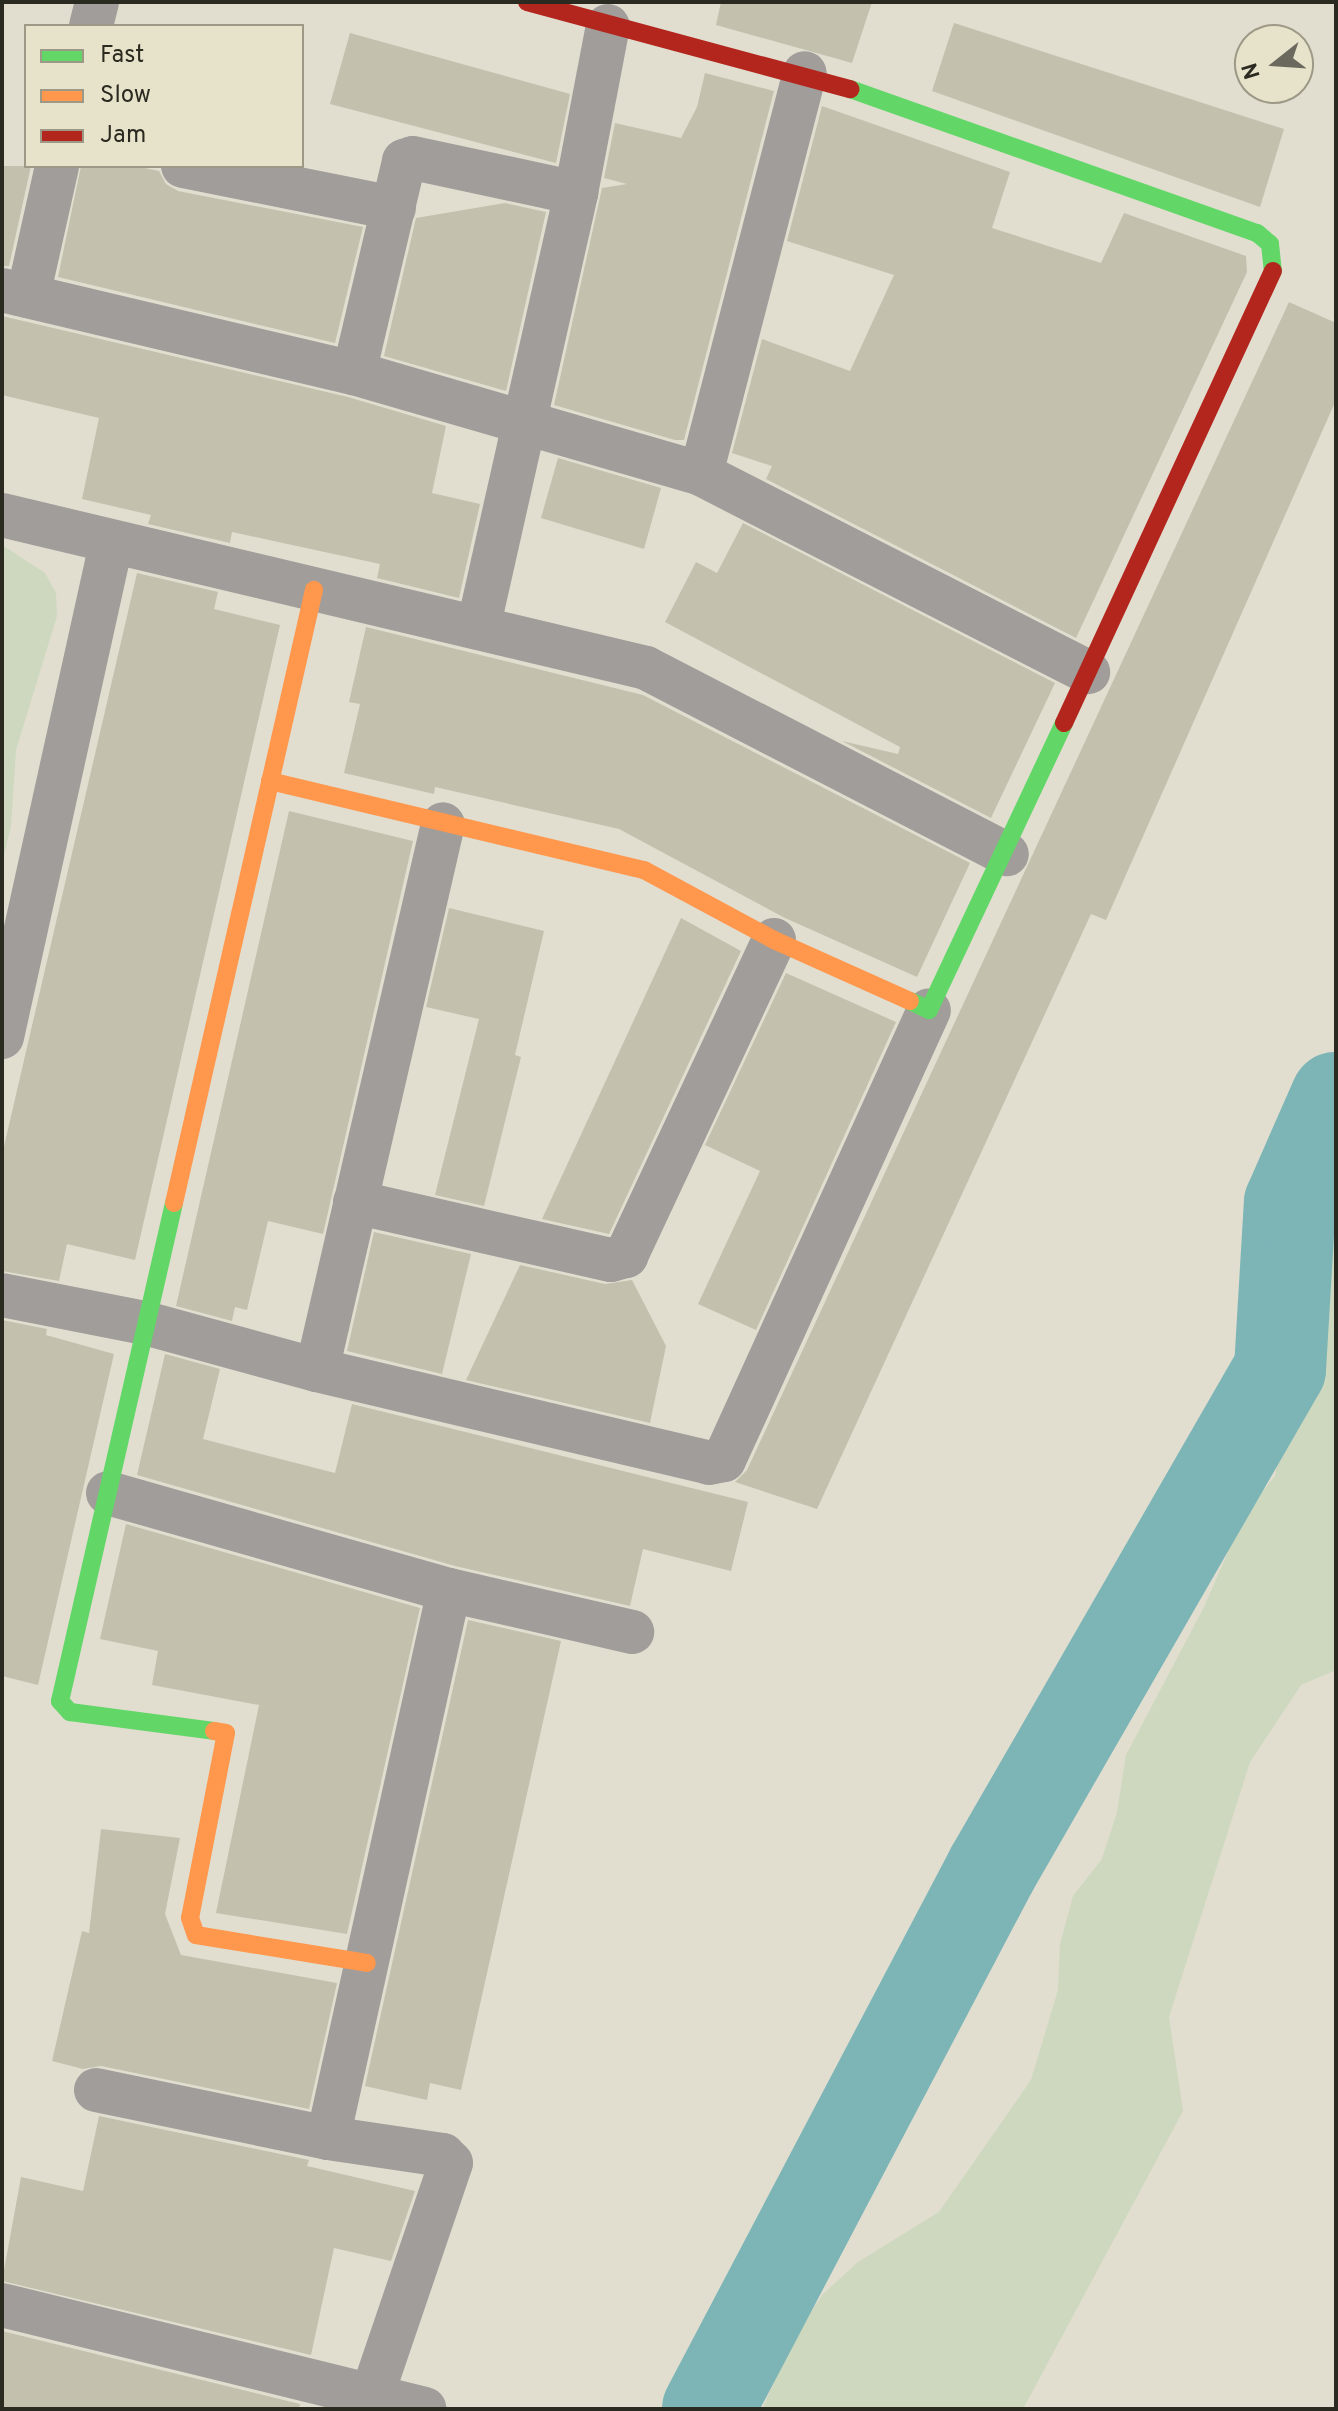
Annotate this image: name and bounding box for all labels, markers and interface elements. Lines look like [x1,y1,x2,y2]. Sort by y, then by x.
legend [24,24,304,168]
north arrow [1234,24,1314,104]
text: Fast [100,41,144,71]
text: N [1237,59,1268,82]
text: Slow [100,81,151,111]
text: Jam [100,121,146,151]

